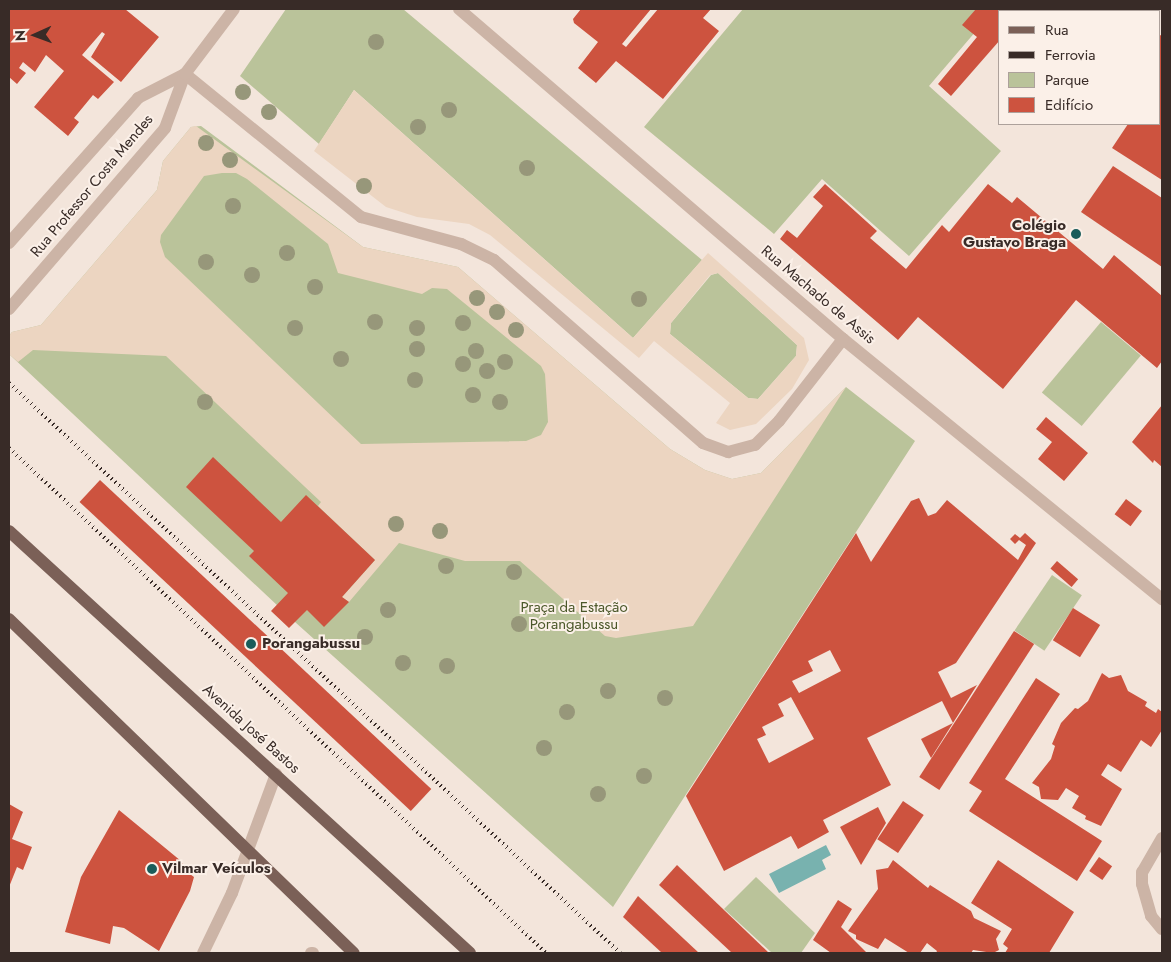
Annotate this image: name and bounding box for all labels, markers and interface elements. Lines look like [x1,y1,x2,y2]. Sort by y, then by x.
north arrow [10,10,60,60]
legend [998,10,1161,125]
text: Rua [1045,19,1069,41]
text: N [10,30,30,41]
text: Ferrovia [1045,44,1096,66]
text: Parque [1045,69,1089,91]
text: Edifício [1045,94,1093,116]
street label: Rua Professor Costa Mendes [27,111,157,261]
place label: Colégio Gustavo Braga [963,216,1066,251]
marker: Colégio Gustavo Braga [1070,228,1082,240]
street label: Rua Machado de Assis [757,242,879,348]
park label: Praça da Estação Porangabussu [520,598,628,633]
place label: Porangabussu [262,635,360,653]
marker: Porangabussu [244,637,258,651]
street label: Avenida José Bastos [199,681,303,777]
place label: Vilmar Veículos [162,860,271,878]
marker: Vilmar Veículos [146,863,158,875]

